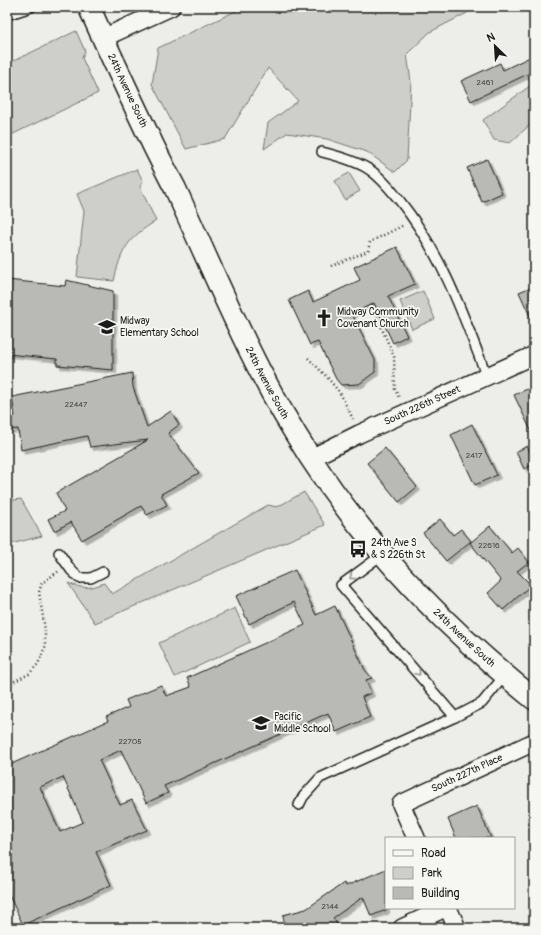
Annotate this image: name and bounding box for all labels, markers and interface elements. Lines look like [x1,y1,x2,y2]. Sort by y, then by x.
north arrow [475,26,515,66]
text: N [485,30,498,45]
street label: 24th Avenue South [105,52,150,130]
house number: 2461 [477,78,493,87]
place label: Midway Community Covenant Church [337,306,419,330]
church icon: Midway Community Covenant Church [314,308,334,328]
place label: Midway Elementary School [120,315,199,339]
school or university icon: Midway Elementary School [97,317,117,337]
street label: 24th Avenue South [243,345,291,421]
street label: South 226th Street [382,383,463,428]
house number: 22447 [65,400,88,409]
house number: 2417 [466,451,483,460]
place label: 24th Ave S & S 226th St [371,537,426,561]
bus stop icon: 24th Ave S & S 226th St [348,539,368,559]
house number: 22616 [478,541,500,550]
one-way arrow [349,573,356,580]
street label: 24th Avenue South [431,606,498,670]
one-way arrow [413,669,420,676]
place label: Pacific Middle School [274,711,331,735]
school or university icon: Pacific Middle School [251,713,271,733]
house number: 22705 [119,737,141,746]
street label: South 227th Place [430,751,505,795]
legend [385,837,515,909]
text: Road [421,846,446,861]
text: Park [421,866,442,881]
text: Building [421,886,460,901]
house number: 2144 [322,902,339,911]

